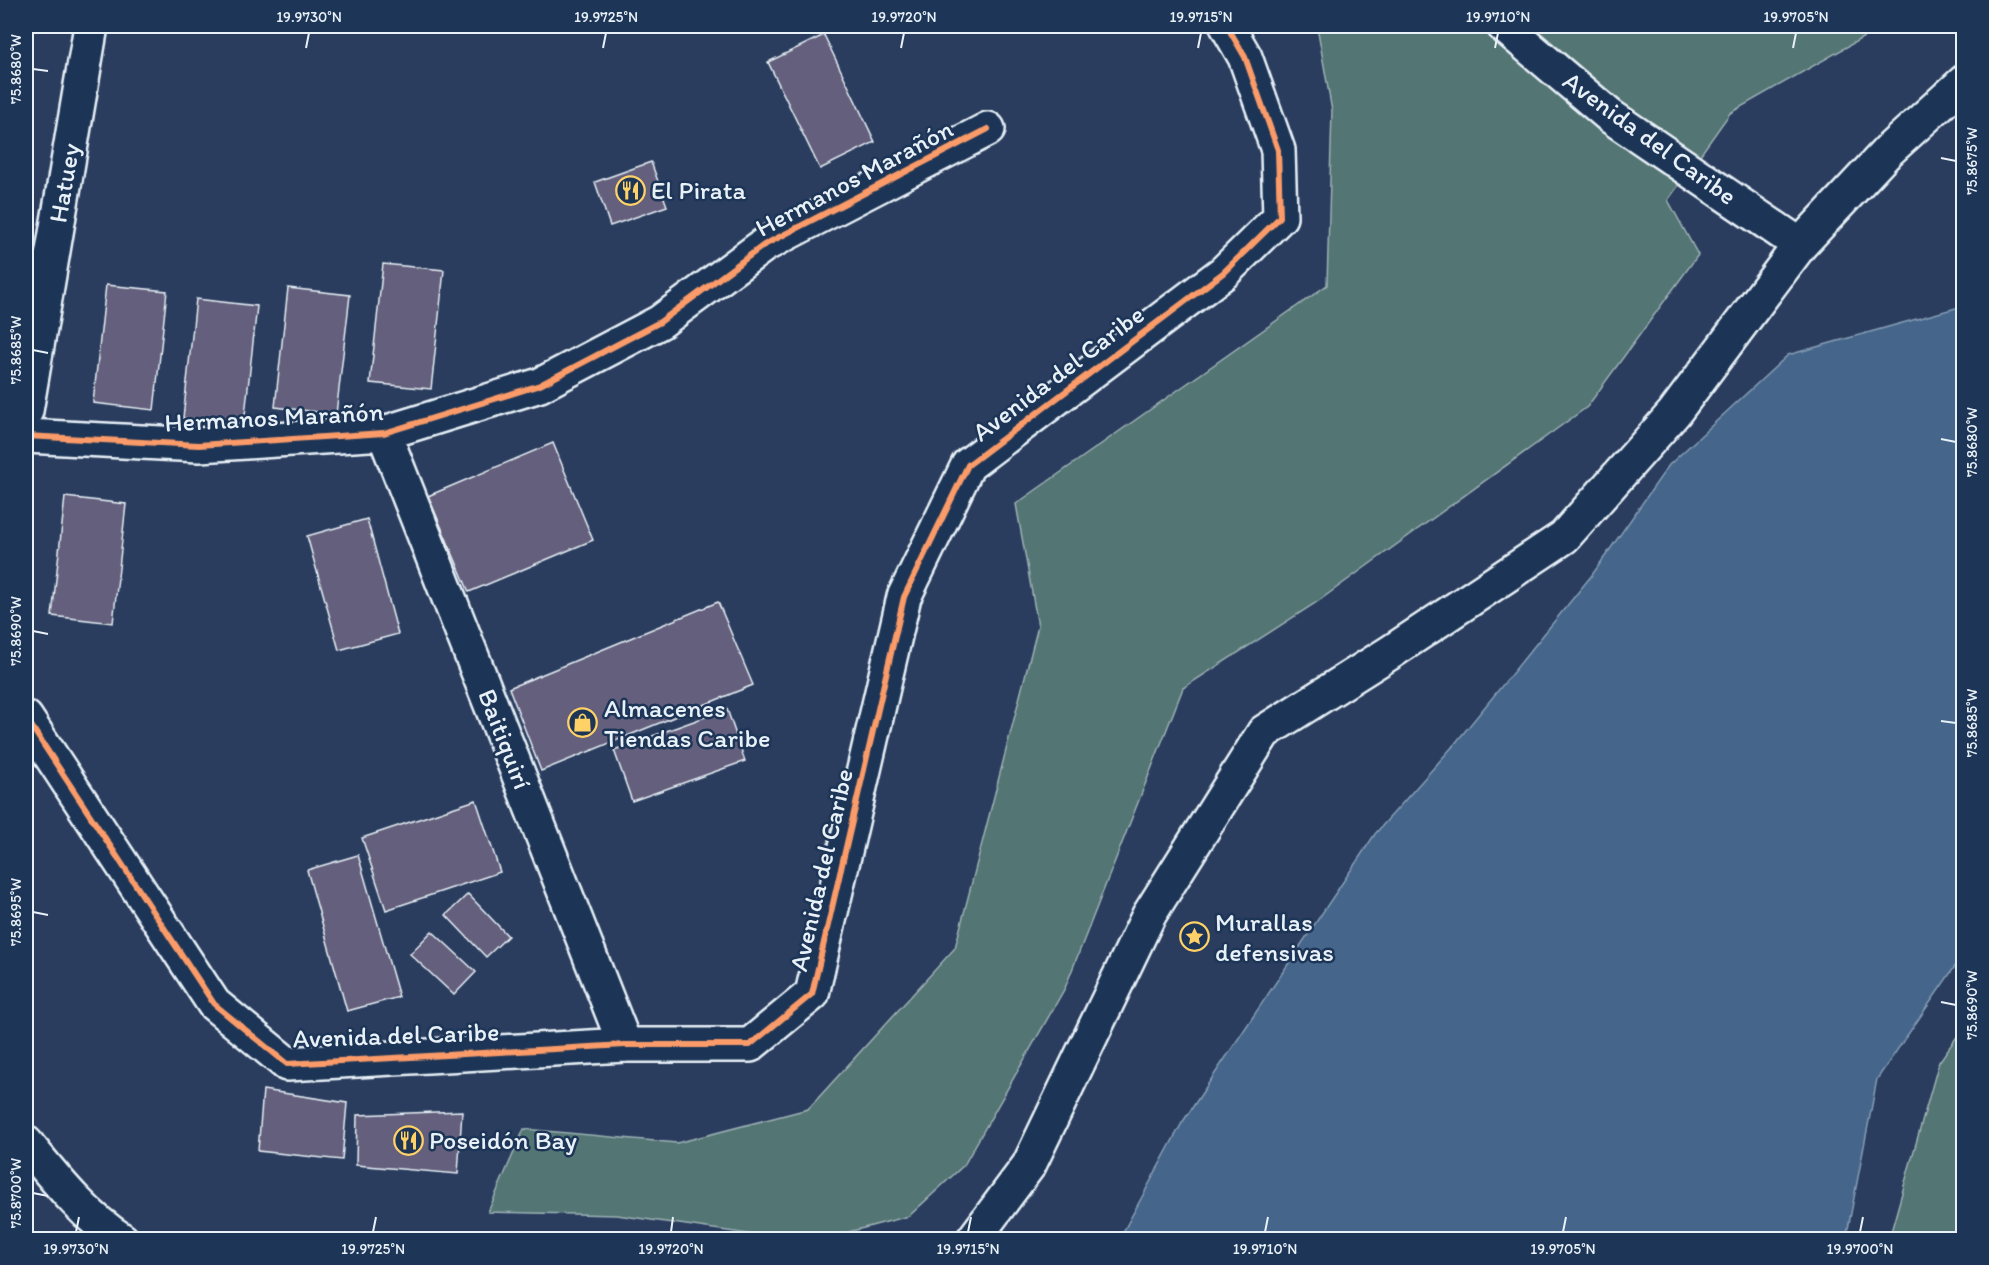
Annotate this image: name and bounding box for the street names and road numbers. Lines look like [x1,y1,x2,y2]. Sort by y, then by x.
street label: Avenida del Caribe [1557,64,1743,212]
street label: Hermanos Marañón [750,112,958,244]
street label: Hatuey [41,141,87,225]
street label: Avenida del Caribe [966,298,1150,448]
street label: Hermanos Marañón [164,395,385,439]
street label: Baitiquirí [471,684,539,794]
street label: Avenida del Caribe [782,766,860,974]
street label: Avenida del Caribe [292,1015,500,1055]

